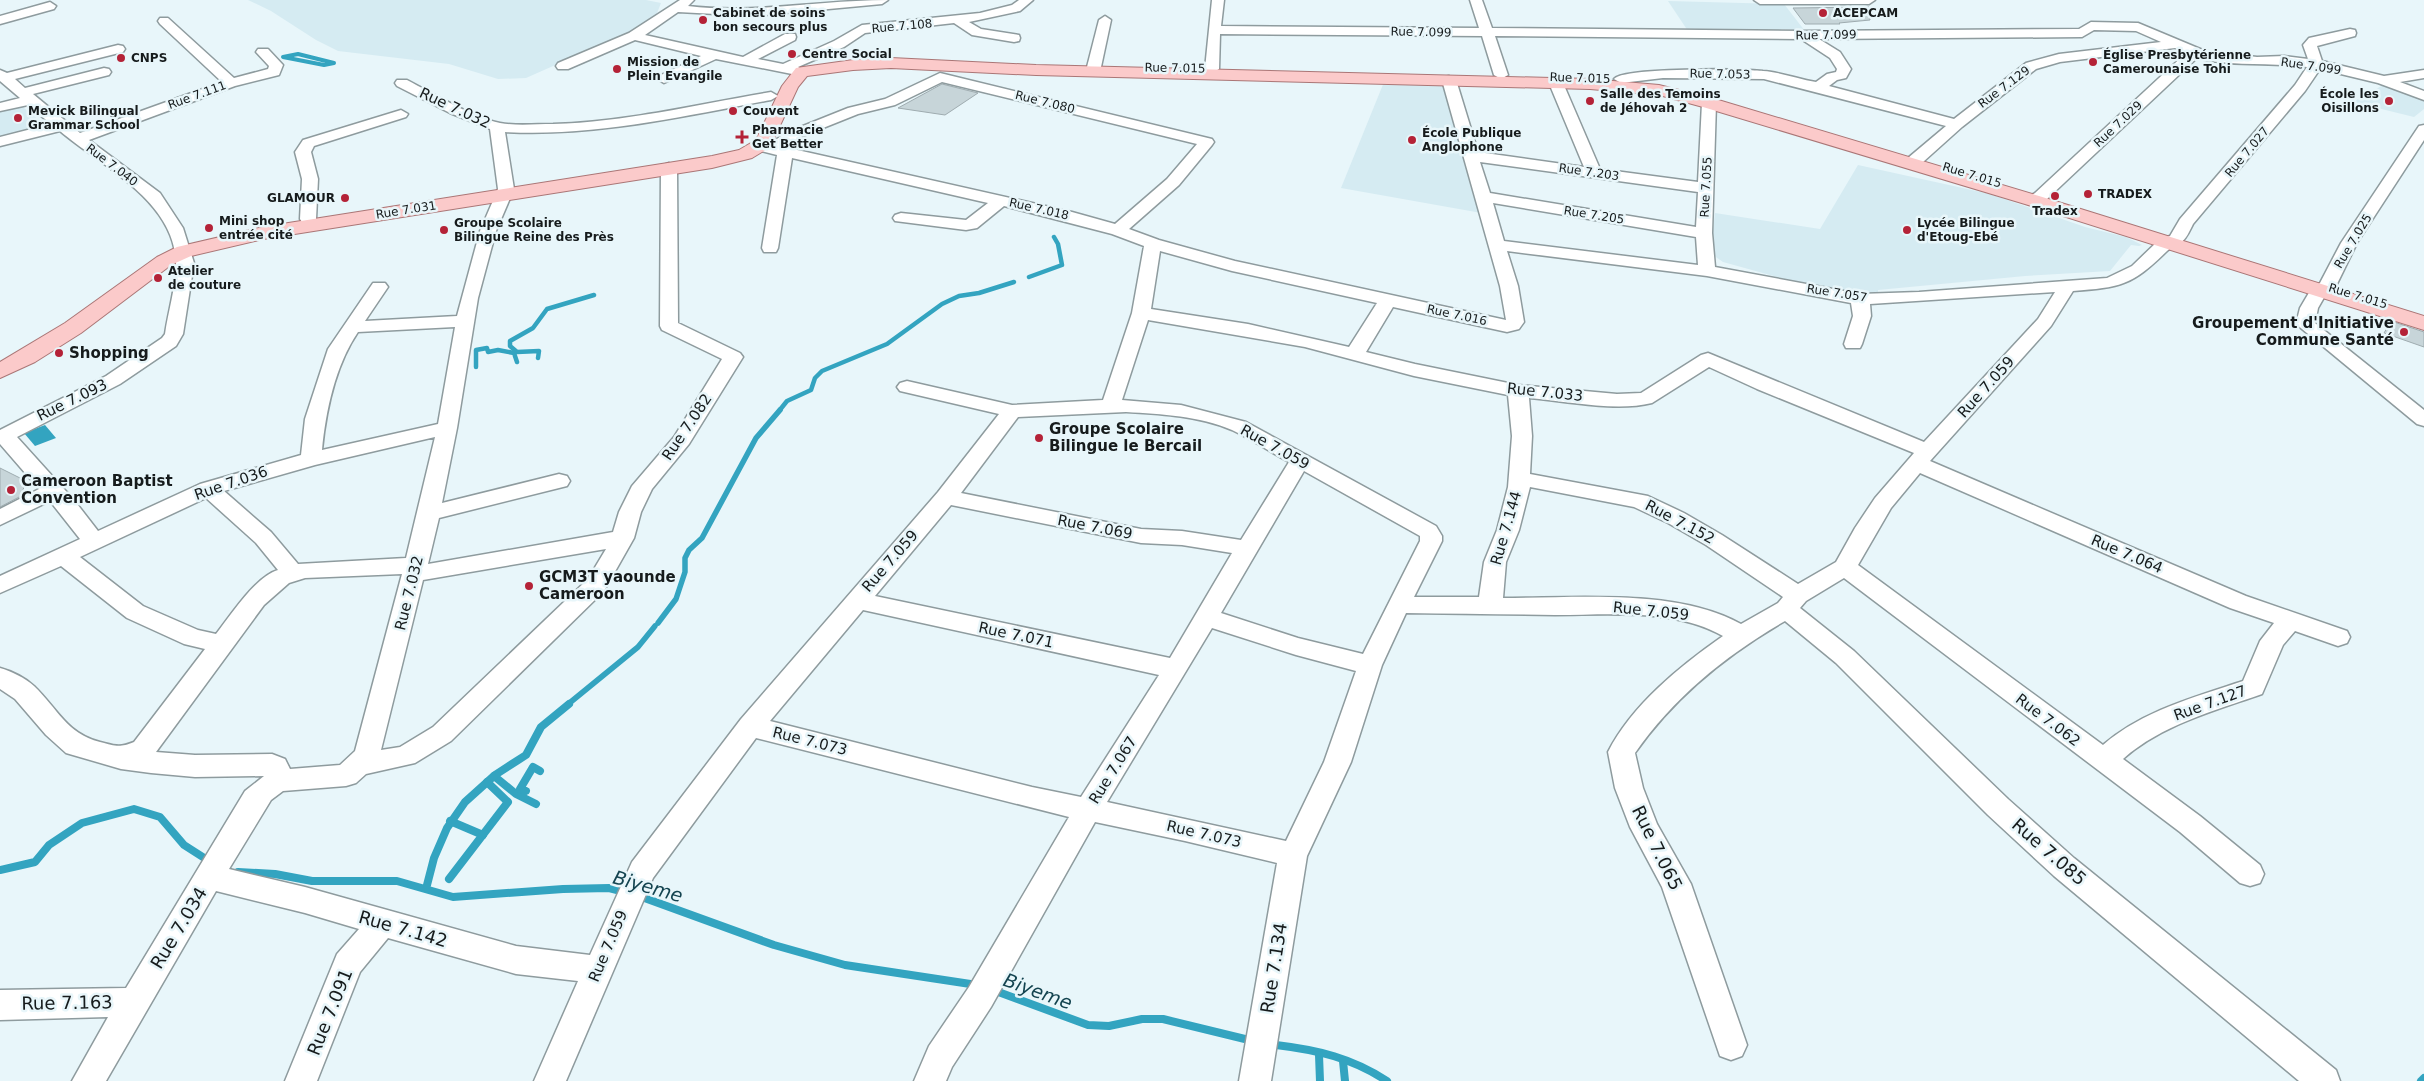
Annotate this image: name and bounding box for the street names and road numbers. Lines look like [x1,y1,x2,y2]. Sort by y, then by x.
street label: Rue 7.108 [871,16,933,36]
street label: Rue 7.099 [1390,24,1452,40]
street label: Rue 7.099 [1795,27,1857,43]
street label: Rue 7.099 [2280,55,2342,77]
street label: Rue 7.015 [1144,60,1206,76]
street label: Rue 7.129 [1975,63,2033,111]
street label: Rue 7.053 [1689,66,1751,82]
street label: Rue 7.015 [1549,70,1611,86]
street label: Rue 7.111 [166,78,228,112]
street label: Rue 7.032 [417,84,493,132]
street label: Rue 7.080 [1014,88,1076,116]
street label: Rue 7.029 [2091,98,2145,150]
street label: Rue 7.027 [2222,124,2272,180]
street label: Rue 7.040 [83,141,141,189]
street label: Rue 7.055 [1697,156,1715,218]
street label: Rue 7.015 [1941,159,2003,191]
street label: Rue 7.203 [1558,161,1620,183]
street label: Rue 7.018 [1008,195,1070,223]
street label: Rue 7.031 [375,198,437,222]
street label: Rue 7.205 [1563,203,1625,227]
street label: Rue 7.025 [2331,211,2375,271]
street label: Rue 7.015 [2327,280,2389,312]
street label: Rue 7.057 [1806,281,1868,305]
street label: Rue 7.016 [1426,302,1488,328]
street label: Rue 7.059 [1954,353,2018,421]
street label: Rue 7.093 [34,375,110,425]
street label: Rue 7.033 [1506,379,1584,405]
street label: Rue 7.082 [658,390,716,464]
street label: Rue 7.059 [1237,421,1313,473]
street label: Rue 7.036 [192,462,270,504]
street label: Rue 7.144 [1487,489,1525,567]
street label: Rue 7.152 [1642,496,1718,548]
street label: Rue 7.069 [1056,511,1134,543]
street label: Rue 7.059 [858,526,922,596]
street label: Rue 7.064 [2088,531,2166,577]
street label: Rue 7.032 [391,554,427,632]
street label: Rue 7.059 [1612,598,1690,624]
street label: Rue 7.071 [977,618,1055,652]
street label: Rue 7.127 [2171,682,2249,724]
street label: Rue 7.062 [2012,690,2084,750]
street label: Rue 7.073 [771,723,849,759]
street label: Rue 7.067 [1085,733,1141,807]
street label: Rue 7.065 [1628,802,1687,893]
street label: Rue 7.085 [2008,814,2091,890]
street label: Rue 7.073 [1165,817,1243,851]
street label: Rue 7.034 [146,883,211,972]
street label: Rue 7.142 [356,906,450,951]
street label: Rue 7.059 [585,907,631,985]
street label: Rue 7.134 [1256,921,1291,1015]
street label: Rue 7.091 [303,965,356,1058]
street label: Rue 7.163 [21,991,113,1014]

